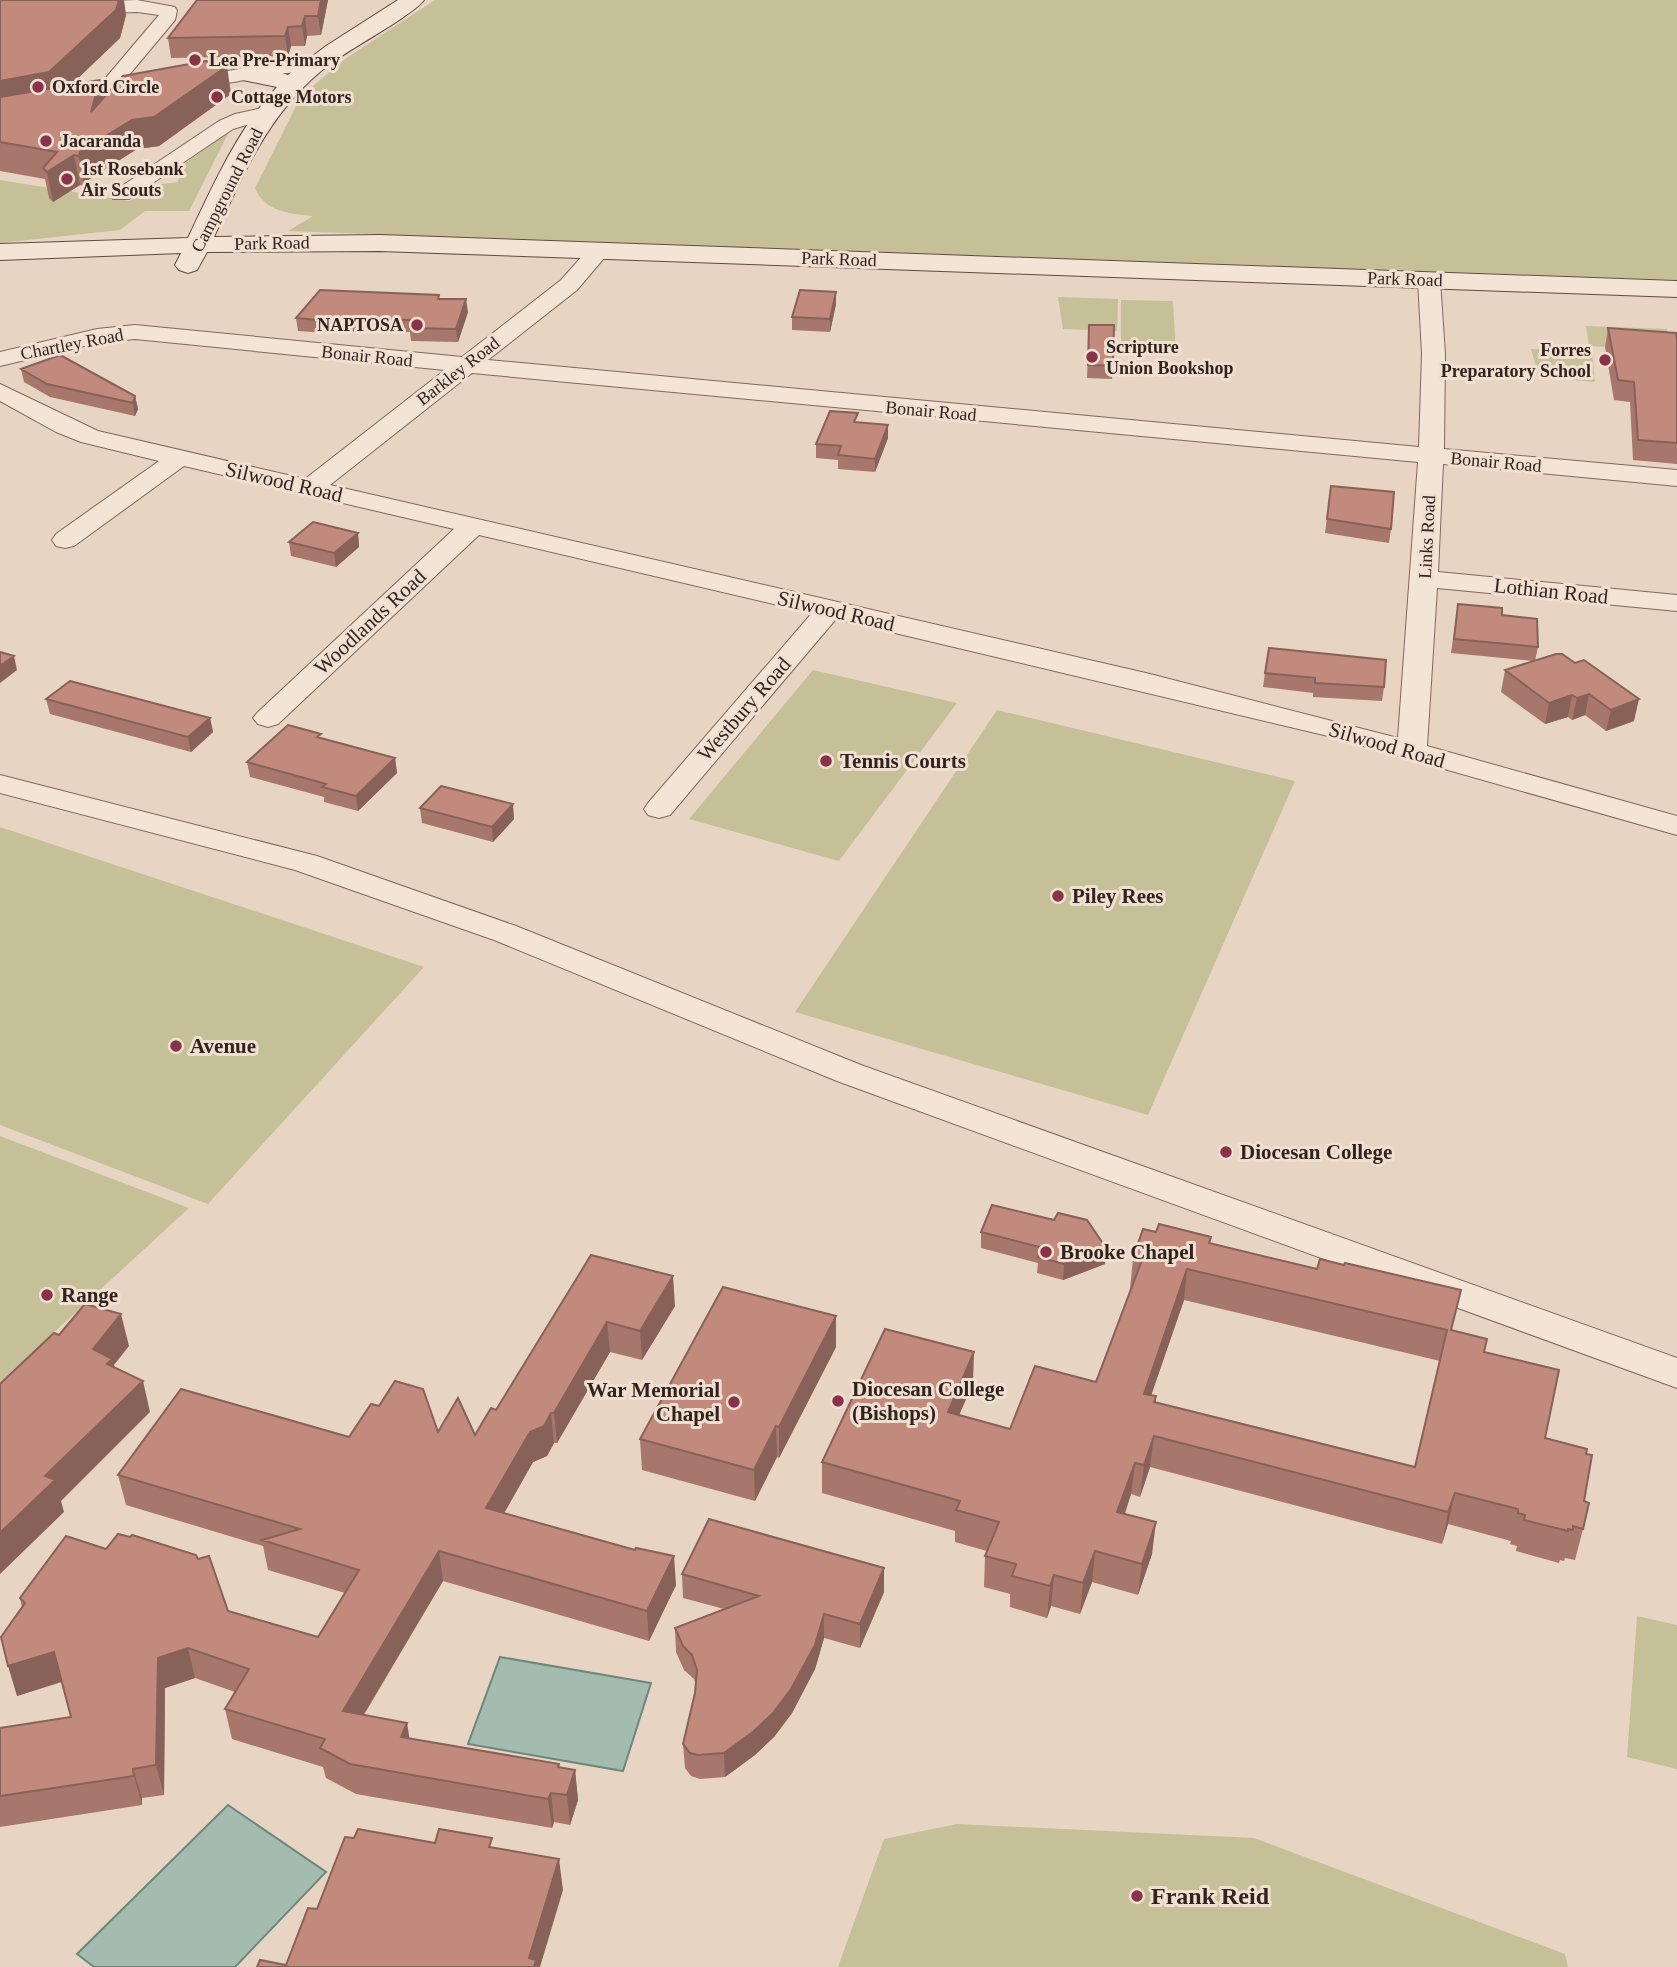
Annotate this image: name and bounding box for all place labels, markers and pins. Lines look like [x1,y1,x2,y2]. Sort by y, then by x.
place label: Lea Pre-Primary [209,50,340,70]
marker: Lea Pre-Primary [187,52,203,68]
place label: Oxford Circle [52,77,159,97]
marker: Oxford Circle [30,79,46,95]
place label: Cottage Motors [231,87,351,107]
marker: Cottage Motors [209,89,225,105]
place label: Jacaranda [60,131,141,151]
marker: Jacaranda [38,133,54,149]
place label: 1st Rosebank Air Scouts [81,159,184,200]
marker: 1st Rosebank Air Scouts [59,171,75,187]
place label: NAPTOSA [317,315,403,335]
marker: NAPTOSA [409,317,425,333]
place label: Scripture Union Bookshop [1106,337,1234,378]
place label: Forres Preparatory School [1441,340,1591,381]
marker: Scripture Union Bookshop [1084,349,1100,365]
marker: Forres Preparatory School [1597,352,1613,368]
place label: Tennis Courts [840,749,966,773]
marker: Tennis Courts [818,753,834,769]
place label: Piley Rees [1072,884,1164,908]
marker: Piley Rees [1050,888,1066,904]
place label: Avenue [190,1034,256,1058]
marker: Avenue [168,1038,184,1054]
place label: Diocesan College [1240,1140,1392,1164]
marker: Diocesan College [1218,1144,1234,1160]
place label: Brooke Chapel [1060,1240,1195,1264]
marker: Brooke Chapel [1038,1244,1054,1260]
place label: Range [61,1283,118,1307]
marker: Range [39,1287,55,1303]
place label: Diocesan College (Bishops) [852,1377,1004,1425]
place label: War Memorial Chapel [587,1378,720,1426]
marker: Diocesan College (Bishops) [830,1393,846,1409]
marker: War Memorial Chapel [726,1394,742,1410]
place label: Frank Reid [1151,1883,1270,1909]
marker: Frank Reid [1129,1888,1145,1904]

